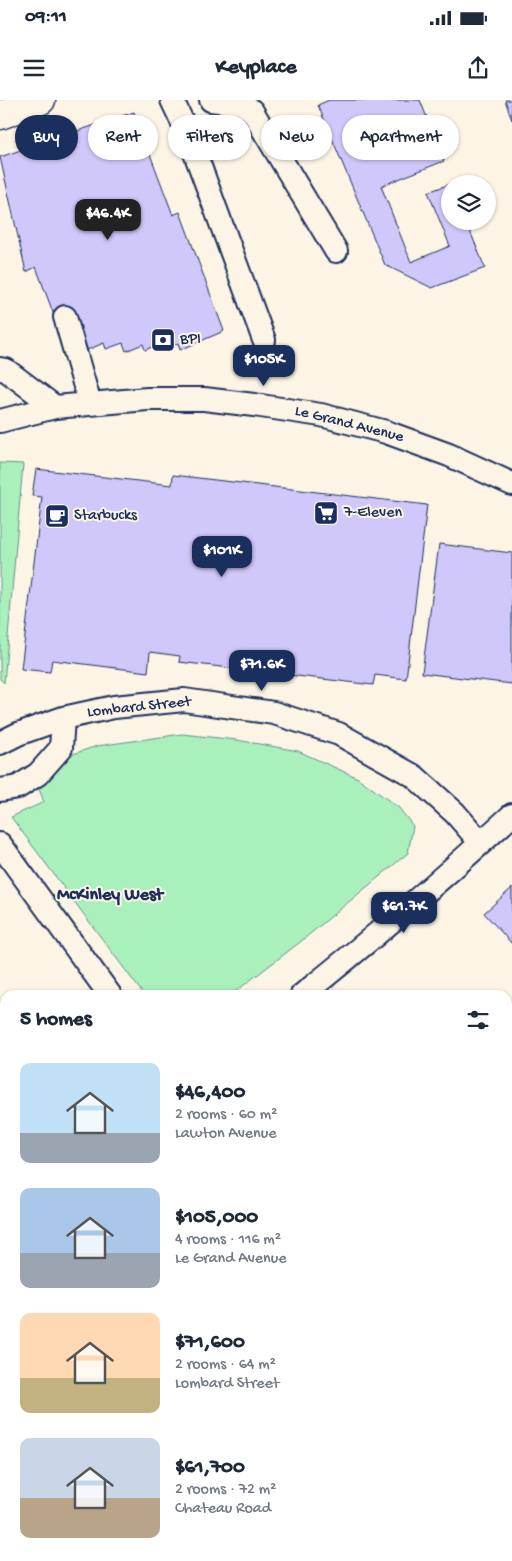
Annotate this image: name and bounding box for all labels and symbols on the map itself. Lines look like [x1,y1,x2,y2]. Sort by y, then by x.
pin: $46.4K [67,198,149,241]
bank icon: BPI [150,327,176,353]
place label: BPI [179,331,201,350]
pin: $105K [229,344,299,387]
street label: Le Grand Avenue [293,402,406,448]
supermarket icon: 7-Eleven [313,500,339,526]
cafe icon: Starbucks [44,503,70,529]
place label: 7-Eleven [343,504,402,523]
place label: Starbucks [74,507,138,526]
pin: $101K [187,536,257,578]
pin: $71.6K [221,650,303,692]
street label: Lombard Street [86,693,193,723]
district label: McKinley West [57,885,165,906]
pin: $61.7K [363,892,445,934]

